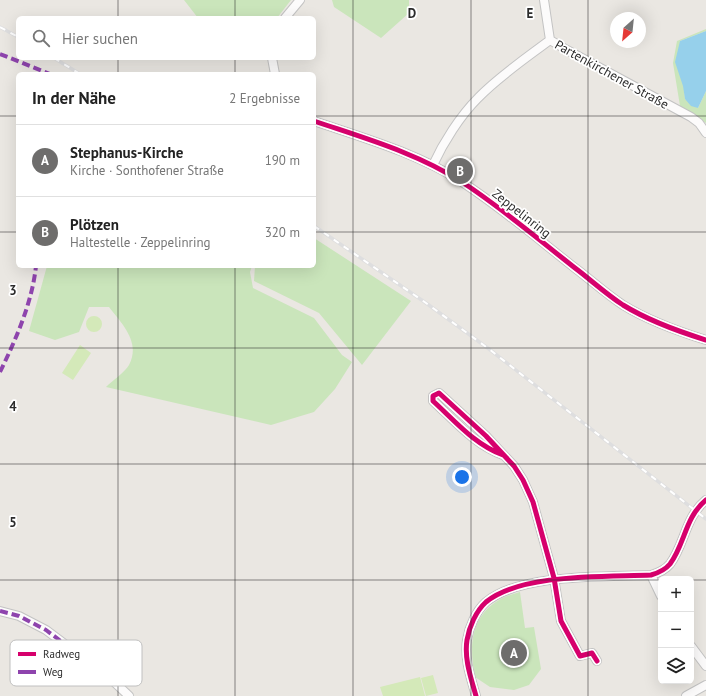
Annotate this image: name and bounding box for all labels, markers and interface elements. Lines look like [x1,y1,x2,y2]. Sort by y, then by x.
text: D [408,5,416,22]
text: E [527,5,534,22]
north arrow [610,12,646,48]
search box [16,16,316,60]
icon: search [30,27,52,49]
text: Hier suchen [62,29,138,48]
street label: Partenkirchener Straße [552,36,672,113]
text: In der Nähe [32,87,116,109]
text: 2 Ergebnisse [229,90,300,107]
text: Stephanus-Kirche [70,143,183,162]
text: A [41,152,49,169]
text: 190 m [265,152,300,169]
pin: B [447,156,473,186]
text: Kirche · Sonthofener Straße [70,162,224,179]
street label: Zeppelinring [489,185,555,242]
text: Plötzen [70,215,119,234]
text: B [41,224,49,241]
text: 320 m [265,224,300,241]
text: Haltestelle · Zeppelinring [70,234,211,251]
text: 3 [9,282,17,299]
text: 4 [9,398,17,415]
your location [452,467,472,487]
text: 5 [9,514,17,531]
map controls [658,576,694,684]
button: + [658,576,694,612]
button: − [658,612,694,648]
pin: A [501,638,527,668]
legend [10,640,142,686]
text: Radweg [43,647,80,661]
button: layers [658,648,694,684]
text: Weg [43,665,63,679]

